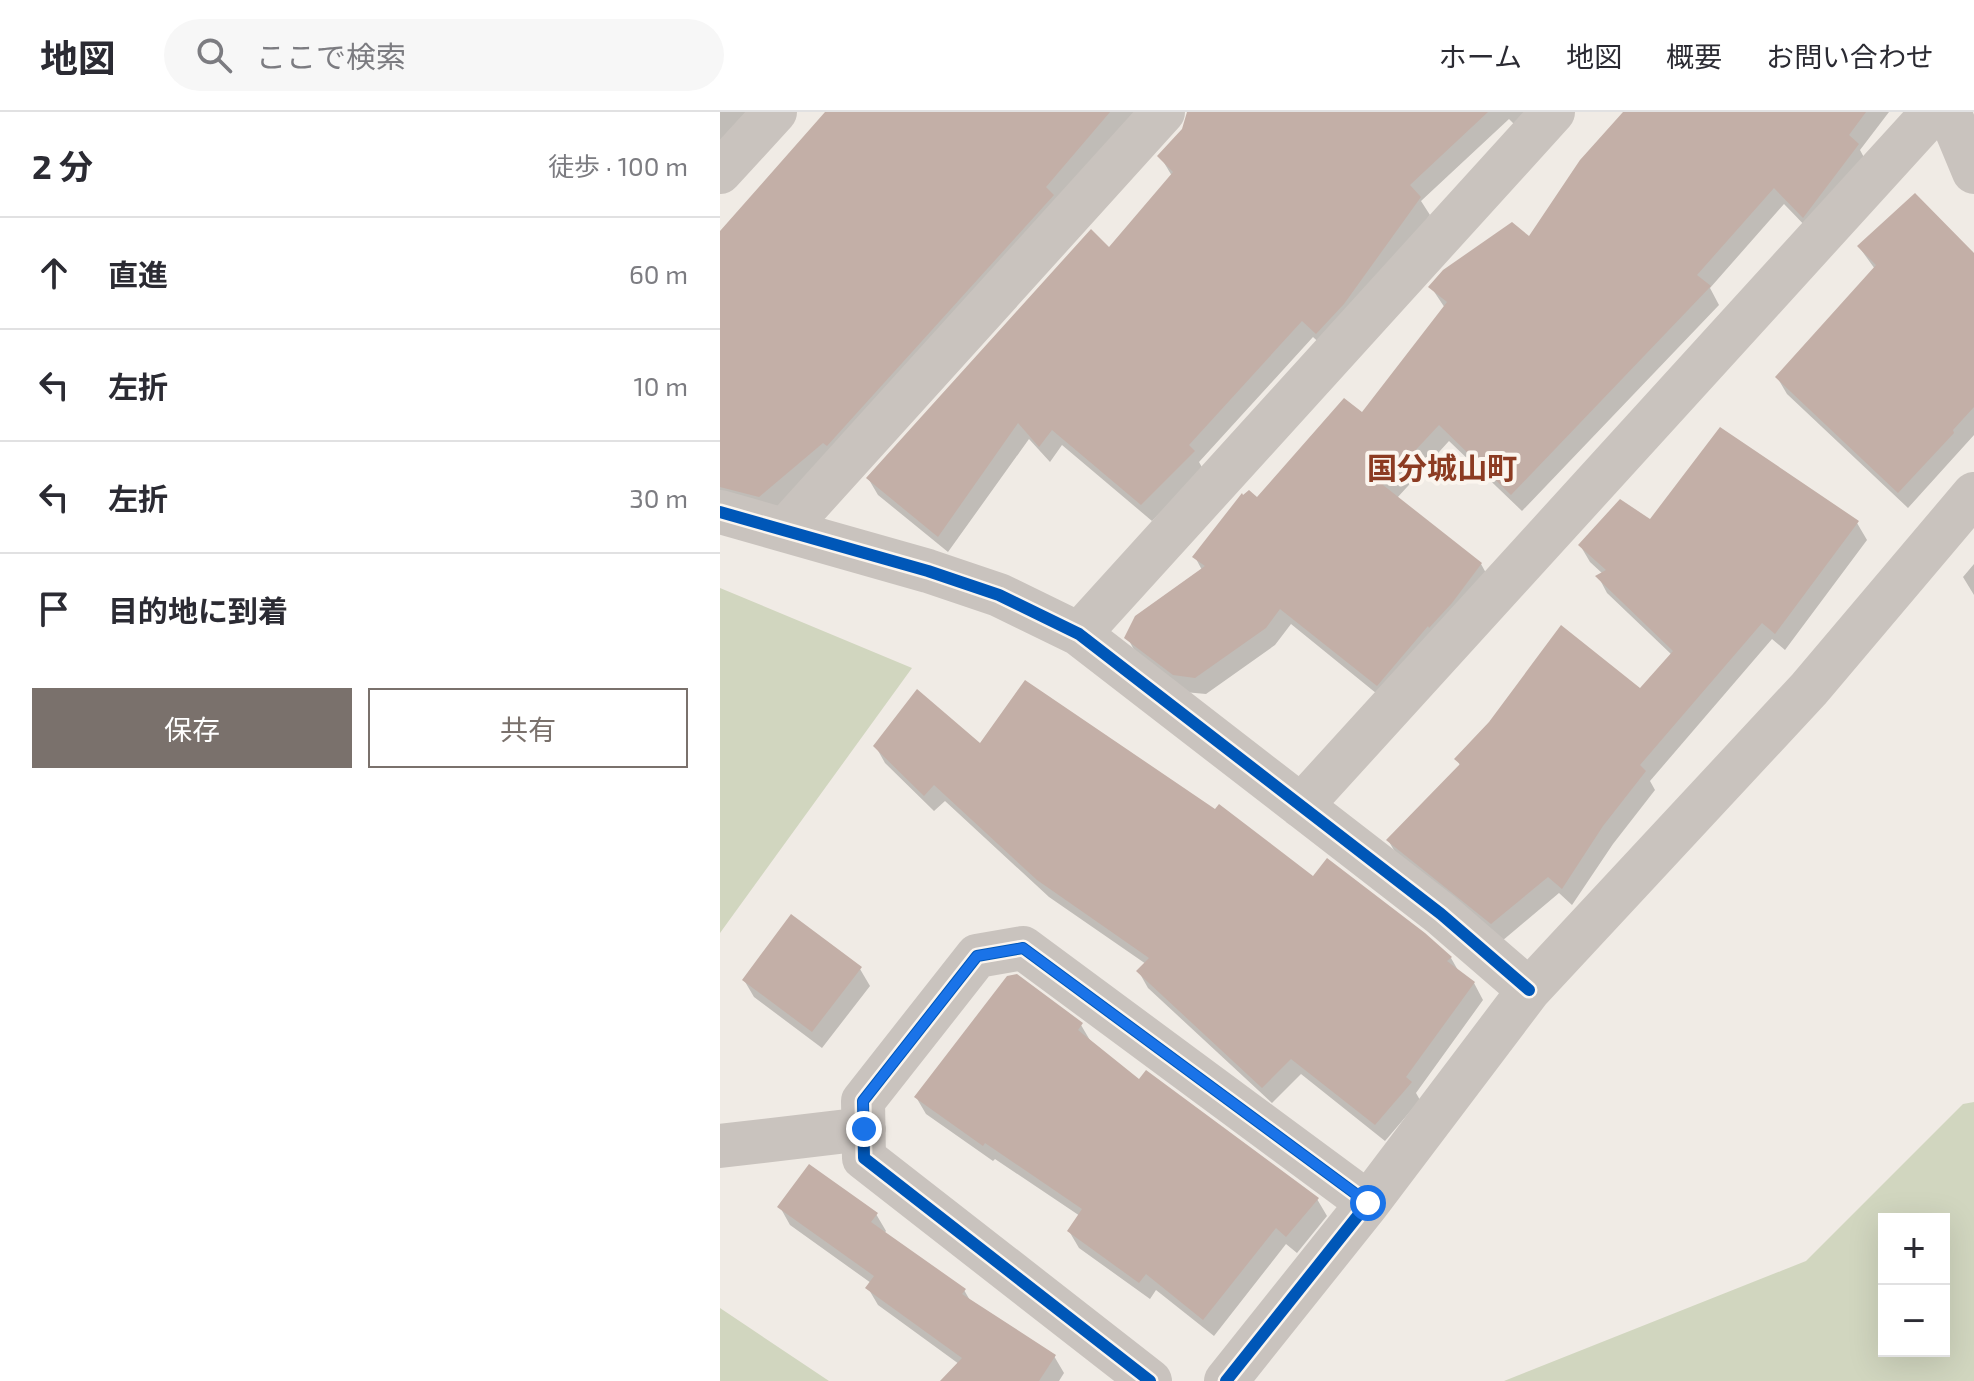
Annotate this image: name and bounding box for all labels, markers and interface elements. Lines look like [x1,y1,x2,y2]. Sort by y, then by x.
search box [164,19,724,91]
icon: search [192,33,236,77]
text: 地図 [40,34,116,80]
text: ここで検索 [256,38,406,74]
text: ホーム [1439,39,1522,73]
text: 地図 [1566,39,1622,73]
text: 概要 [1666,39,1722,73]
text: お問い合わせ [1766,39,1934,73]
text: 2 分 [32,145,93,186]
text: 徒歩 · 100 m [548,150,688,181]
icon: ahead [32,251,76,295]
text: 直進 [108,256,168,292]
text: 60 m [629,258,688,289]
icon: left [32,363,76,407]
text: 左折 [108,368,168,404]
text: 10 m [633,370,688,401]
district label: 国分城山町 [1367,449,1517,485]
icon: left [32,475,76,519]
text: 左折 [108,480,168,516]
text: 30 m [629,482,688,513]
icon: arrive [32,587,76,631]
text: 目的地に到着 [108,592,288,628]
button: 保存 [32,688,352,768]
button: 共有 [368,688,688,768]
route end [846,1111,882,1147]
route start [1350,1185,1386,1221]
map controls [1878,1213,1950,1357]
button: + [1878,1213,1950,1285]
button: − [1878,1285,1950,1357]

